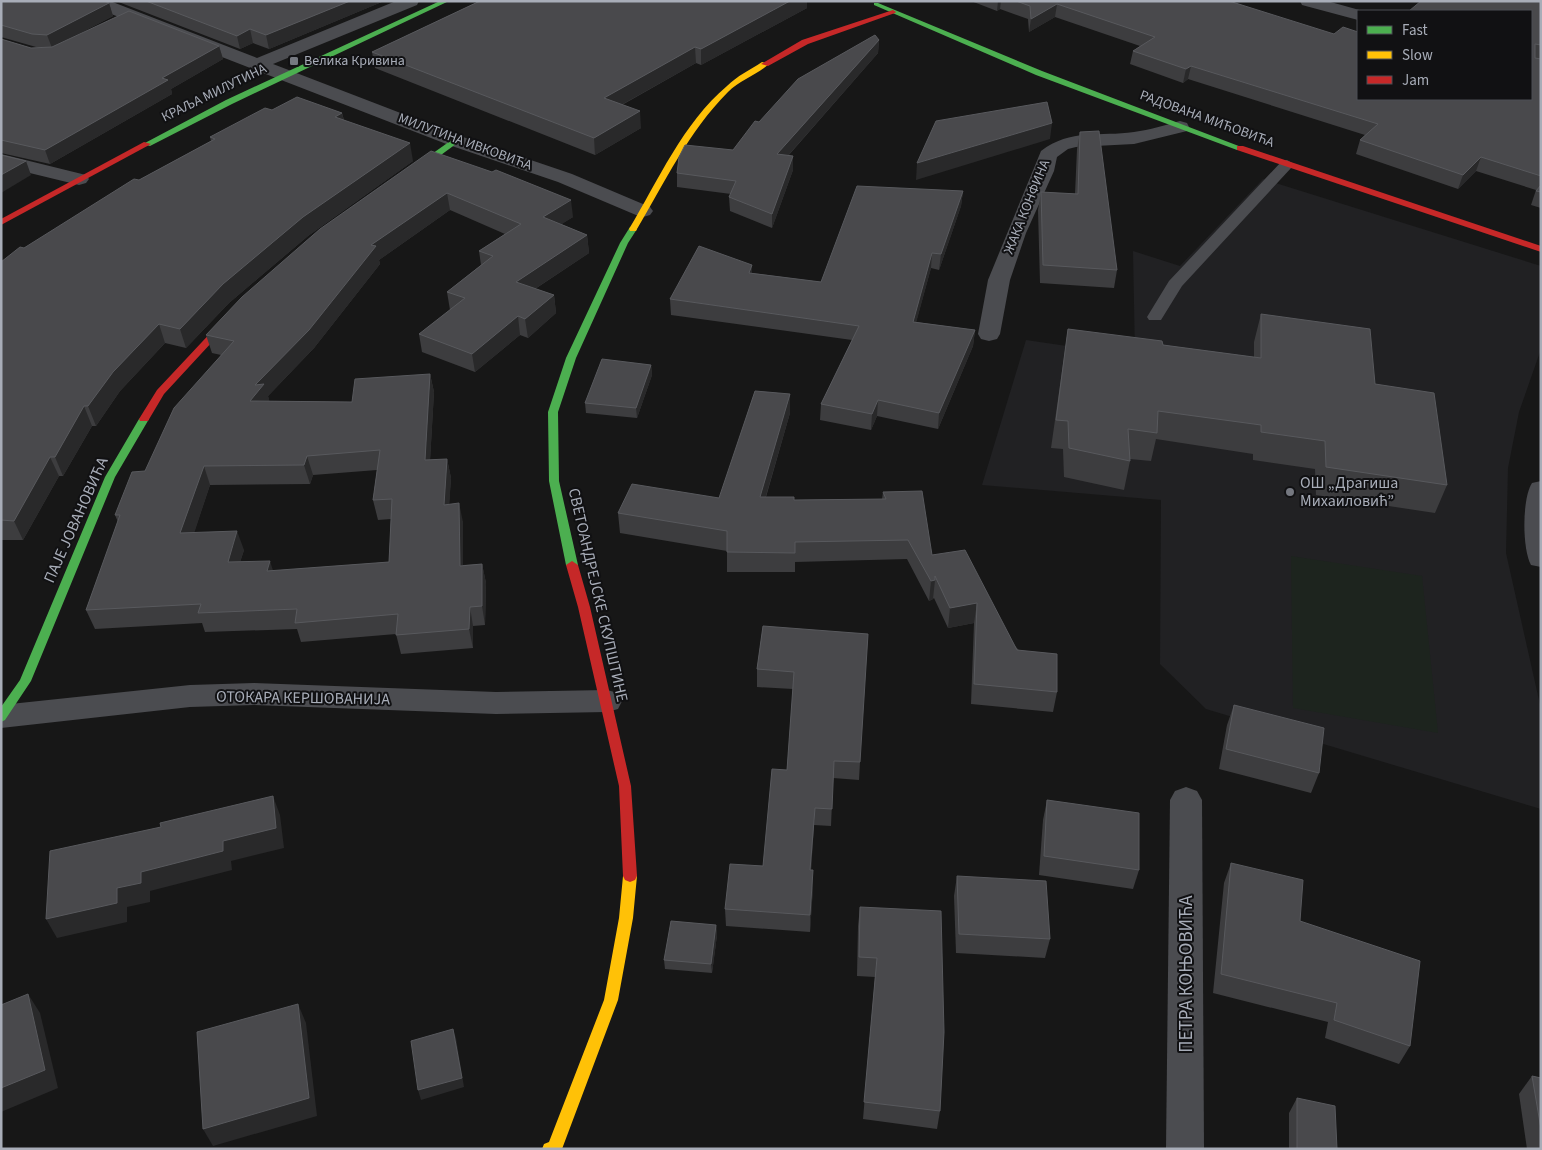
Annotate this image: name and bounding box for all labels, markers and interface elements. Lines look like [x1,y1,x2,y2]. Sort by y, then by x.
legend [1357,10,1532,100]
text: Fast [1402,20,1428,41]
text: Slow [1402,45,1433,66]
place label: Велика Кривина [304,51,405,71]
marker: Велика Кривина [288,55,300,67]
street label: КРАЉА МИЛУТИНА [158,59,270,127]
text: Jam [1402,70,1429,91]
street label: РАДОВАНА МИЋОВИЋА [1137,85,1277,153]
street label: МИЛУТИНА ИВКОВИЋА [395,108,535,176]
street label: ЖАКА КОНФИНА [999,156,1055,257]
street label: ПАЈЕ ЈОВАНОВИЋА [38,453,114,586]
place label: ОШ „Драгиша Михаиловић” [1300,472,1398,512]
street label: СВЕТОАНДРЕЈСКЕ СКУПШТИНЕ [563,486,633,704]
marker: ОШ „Драгиша Михаиловић” [1284,486,1296,498]
street label: ОТОКАРА КЕРШОВАНИЈА [216,685,391,711]
street label: ПЕТРА КОЊОВИЋА [1173,895,1200,1053]

